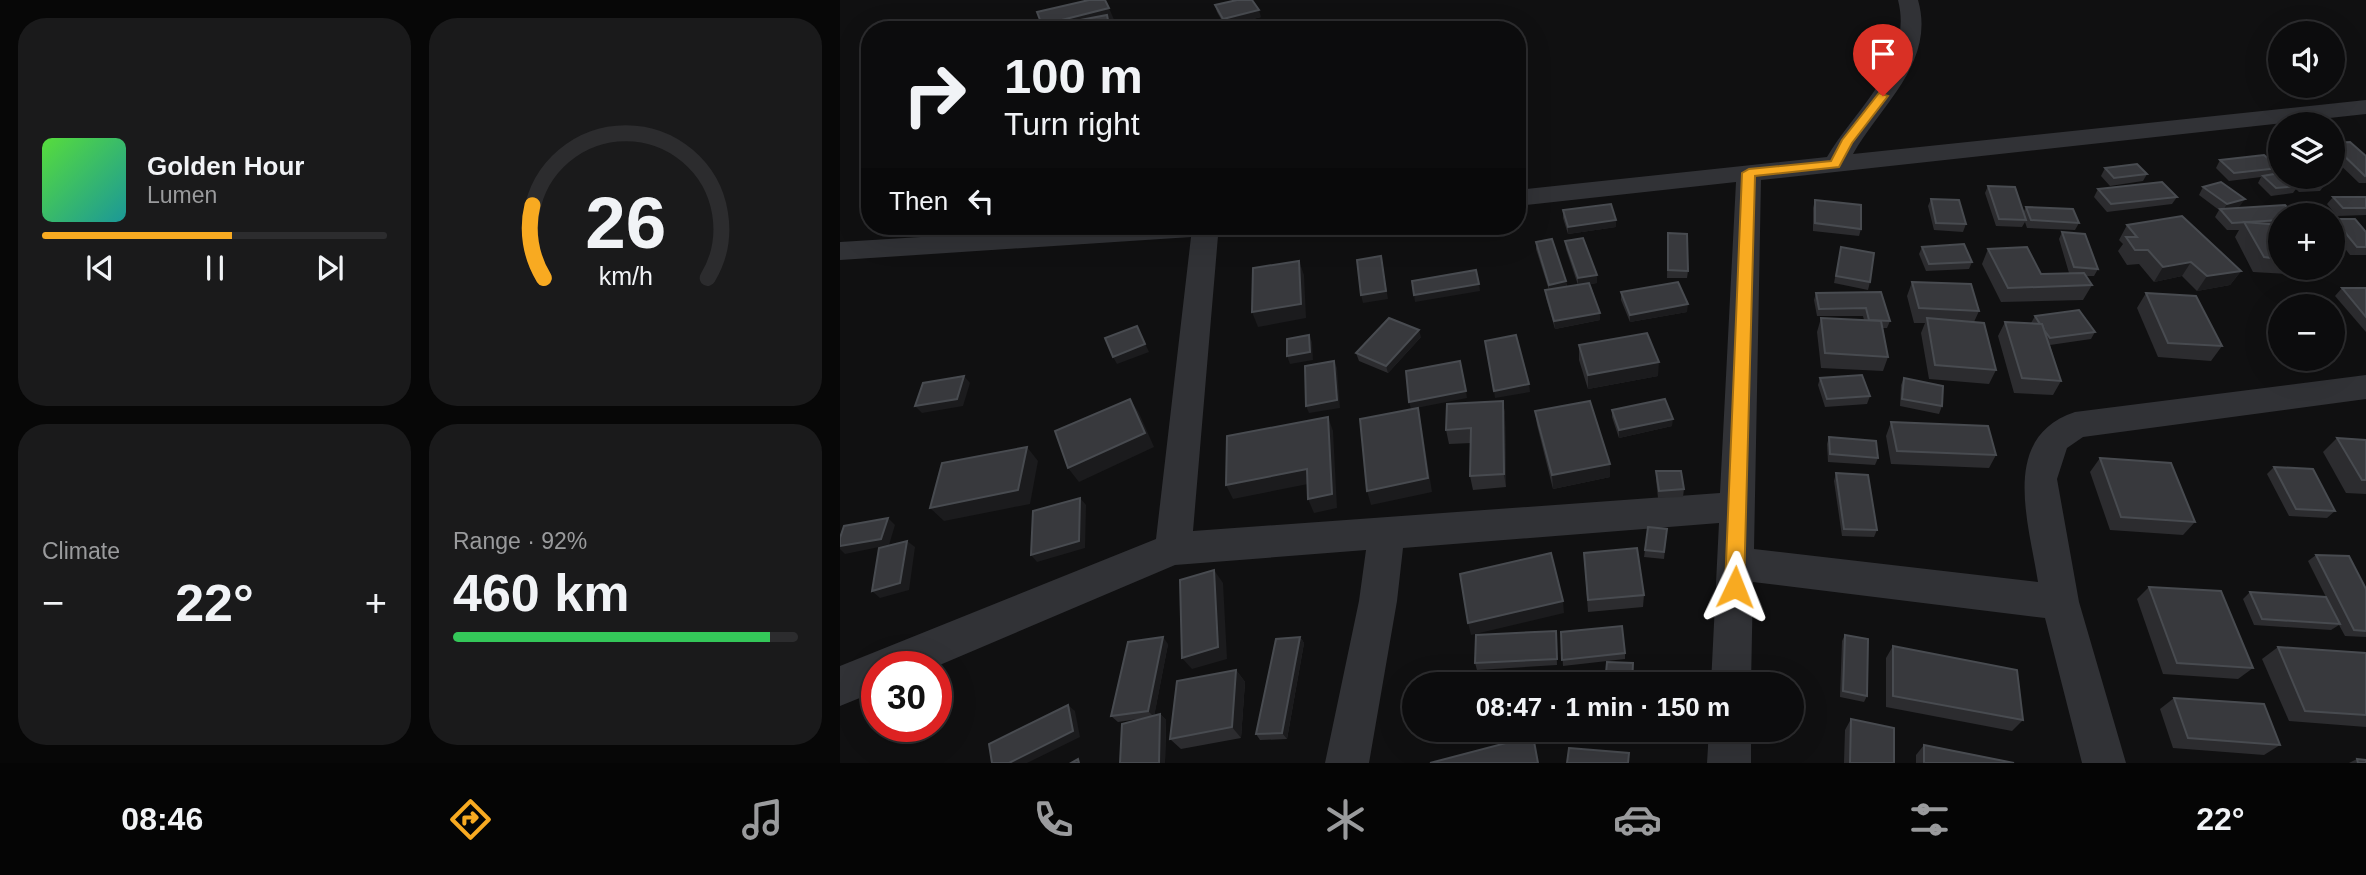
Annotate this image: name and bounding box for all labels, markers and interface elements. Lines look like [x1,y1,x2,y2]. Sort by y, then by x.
map controls [2268,21,2345,371]
button: sound [2268,21,2345,98]
pin [1853,24,1913,96]
icon: arrive [1864,35,1902,73]
icon: right [889,49,980,140]
text: 100 m [1004,49,1143,103]
text: Turn right [1004,106,1140,142]
button: layers [2268,112,2345,189]
text: Golden Hour [147,151,304,181]
text: Lumen [147,182,217,208]
icon: left [962,182,1000,220]
text: 26 [585,183,666,264]
text: Then [889,186,948,216]
button: + [2268,203,2345,280]
icon: previous [81,249,119,287]
icon: pause [196,249,234,287]
icon: next [311,249,349,287]
text: km/h [598,262,653,290]
button: − [2268,294,2345,371]
text: Range · 92% [453,528,587,554]
text: Climate [42,538,120,564]
position arrow [1698,550,1772,624]
text: 460 km [453,564,629,622]
text: 22° [175,574,254,632]
text: − [42,582,64,624]
text: + [365,582,387,624]
speed limit sign: 30 [861,651,952,742]
text: 08:47 · 1 min · 150 m [1476,692,1730,722]
icon: directions [446,795,495,844]
icon: music [738,795,787,844]
icon: phone [1029,795,1078,844]
icon: climate [1321,795,1370,844]
icon: car [1613,795,1662,844]
icon: filters [1905,795,1954,844]
text: 08:46 [121,801,203,837]
text: 22° [2196,801,2245,837]

